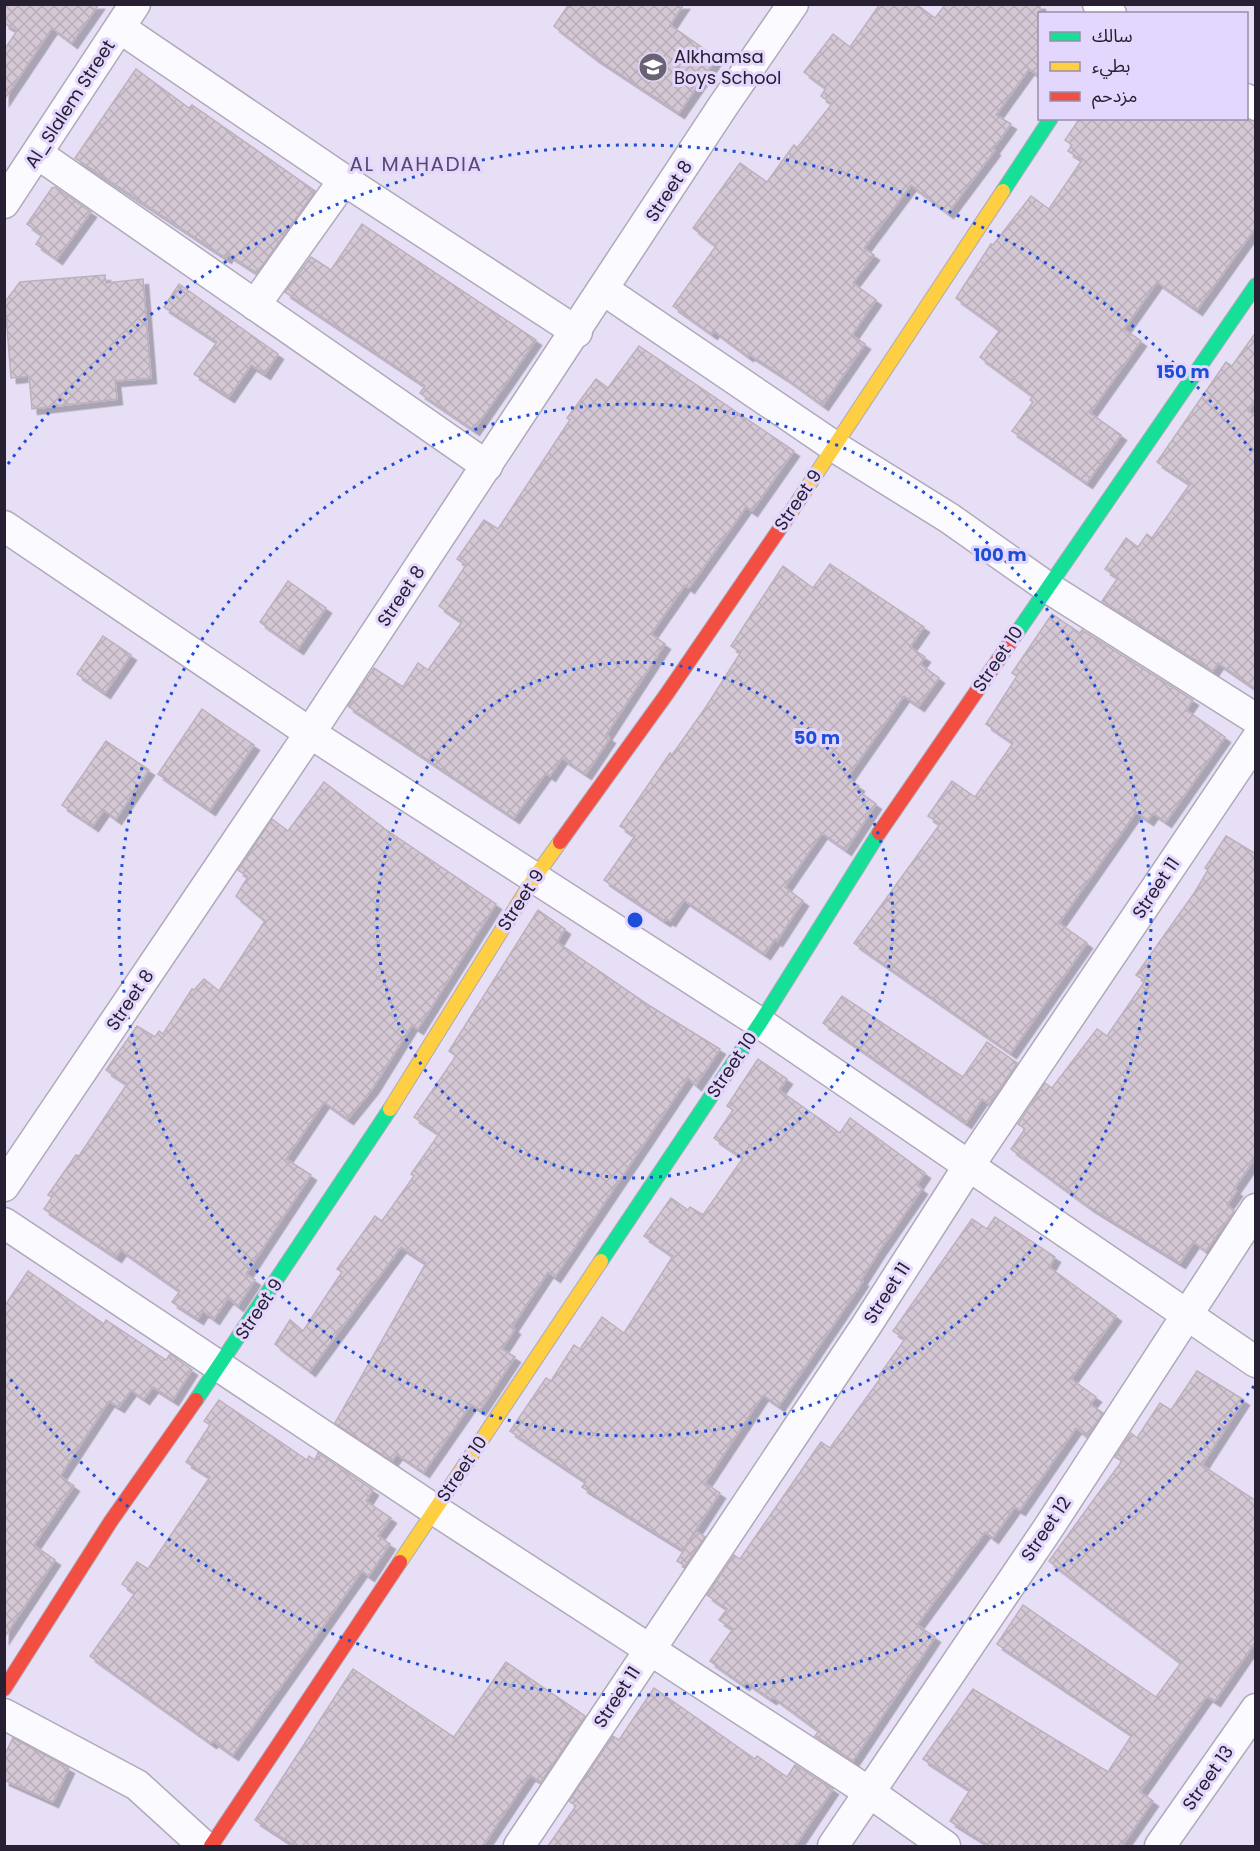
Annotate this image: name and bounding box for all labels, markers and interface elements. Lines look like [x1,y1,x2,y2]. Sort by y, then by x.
legend [1038,12,1248,120]
text: سالك [1092,23,1133,48]
street label: Al_Slalem Street [19,35,121,173]
place label: Alkhamsa Boys School [674,44,781,90]
school or university icon: Alkhamsa Boys School [637,51,669,83]
text: بطيء [1092,53,1130,79]
text: مزدحم [1092,83,1137,109]
district label: AL MAHADIA [349,150,483,178]
street label: Street 8 [639,155,698,226]
text: 150 m [1156,359,1210,384]
street label: Street 9 [768,464,827,535]
text: 100 m [973,542,1027,567]
street label: Street 8 [371,560,430,631]
street label: Street 10 [966,621,1029,697]
text: 50 m [794,725,840,750]
street label: Street 11 [1126,852,1185,923]
street label: Street 9 [491,864,550,935]
centre of rings [625,910,645,930]
street label: Street 8 [100,964,159,1035]
street label: Street 10 [700,1027,763,1103]
street label: Street 11 [857,1257,916,1328]
street label: Street 9 [229,1273,288,1344]
street label: Street 10 [430,1431,493,1507]
street label: Street 12 [1015,1491,1077,1566]
street label: Street 11 [587,1661,646,1732]
street label: Street 13 [1176,1740,1239,1815]

